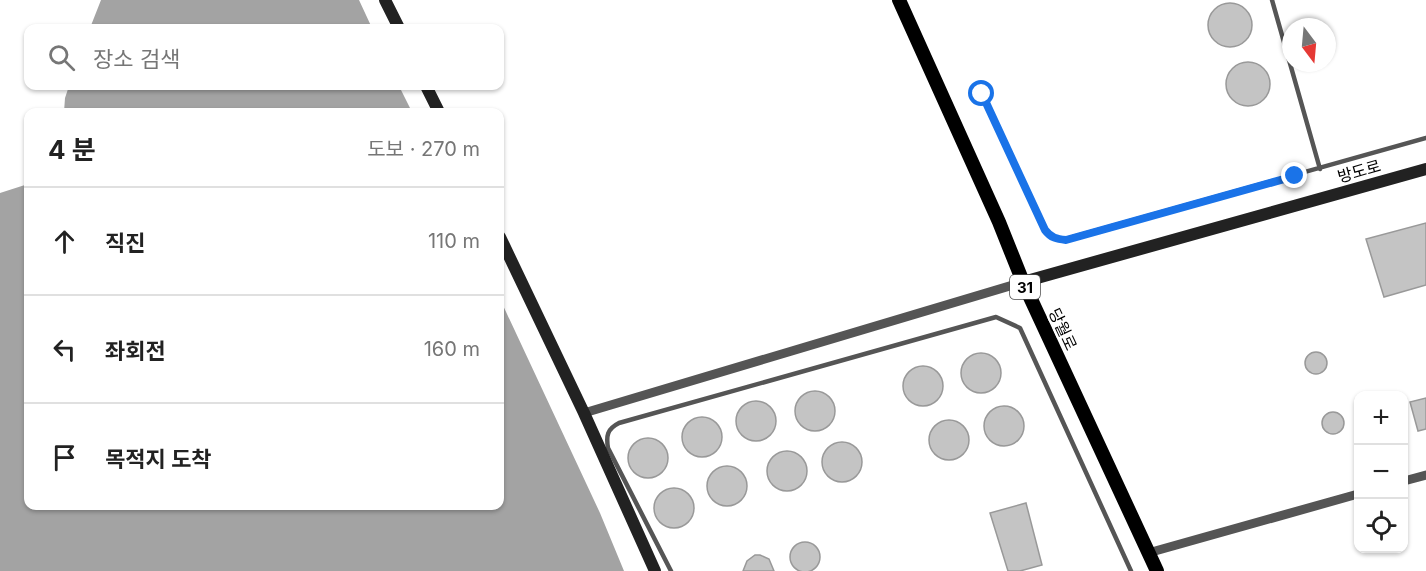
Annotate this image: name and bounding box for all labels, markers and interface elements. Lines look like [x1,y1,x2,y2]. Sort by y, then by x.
north arrow [1282,18,1336,72]
search box [24,24,504,90]
icon: search [45,41,78,74]
text: 장소 검색 [93,46,180,72]
route start [968,80,994,106]
text: 4 분 [48,134,96,165]
text: 도보 · 270 m [367,137,480,161]
street label: 방도로 [1335,155,1383,187]
route end [1281,162,1307,188]
icon: ahead [48,225,81,258]
text: 110 m [428,229,480,253]
text: 직진 [105,230,145,256]
road number: 31 [1010,275,1040,299]
street label: 당월로 [1045,305,1082,353]
icon: left [48,333,81,366]
text: 160 m [424,337,480,361]
text: 좌회전 [105,338,166,364]
map controls [1354,391,1408,553]
button: + [1354,391,1408,445]
icon: arrive [48,441,81,474]
button: − [1354,445,1408,499]
text: 목적지 도착 [105,446,211,472]
button: locate [1354,499,1408,553]

